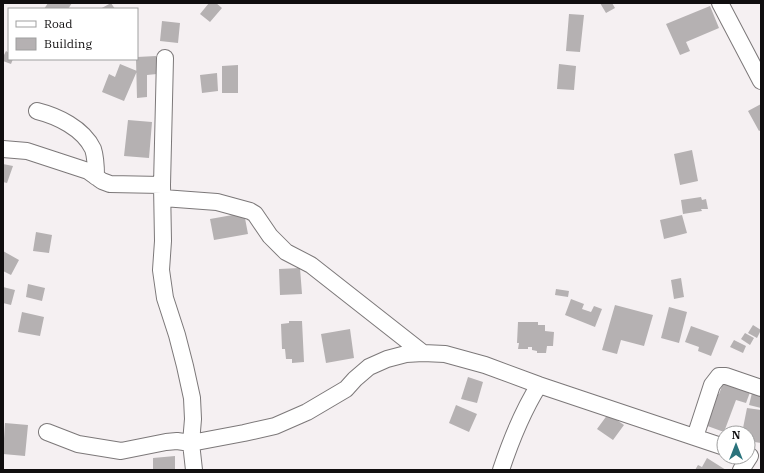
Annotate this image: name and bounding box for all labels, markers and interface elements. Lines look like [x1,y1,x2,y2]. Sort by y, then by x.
legend [8,8,138,60]
text: Road [44,16,73,31]
text: Building [44,36,92,51]
north arrow [716,425,756,465]
text: N [732,428,741,442]

